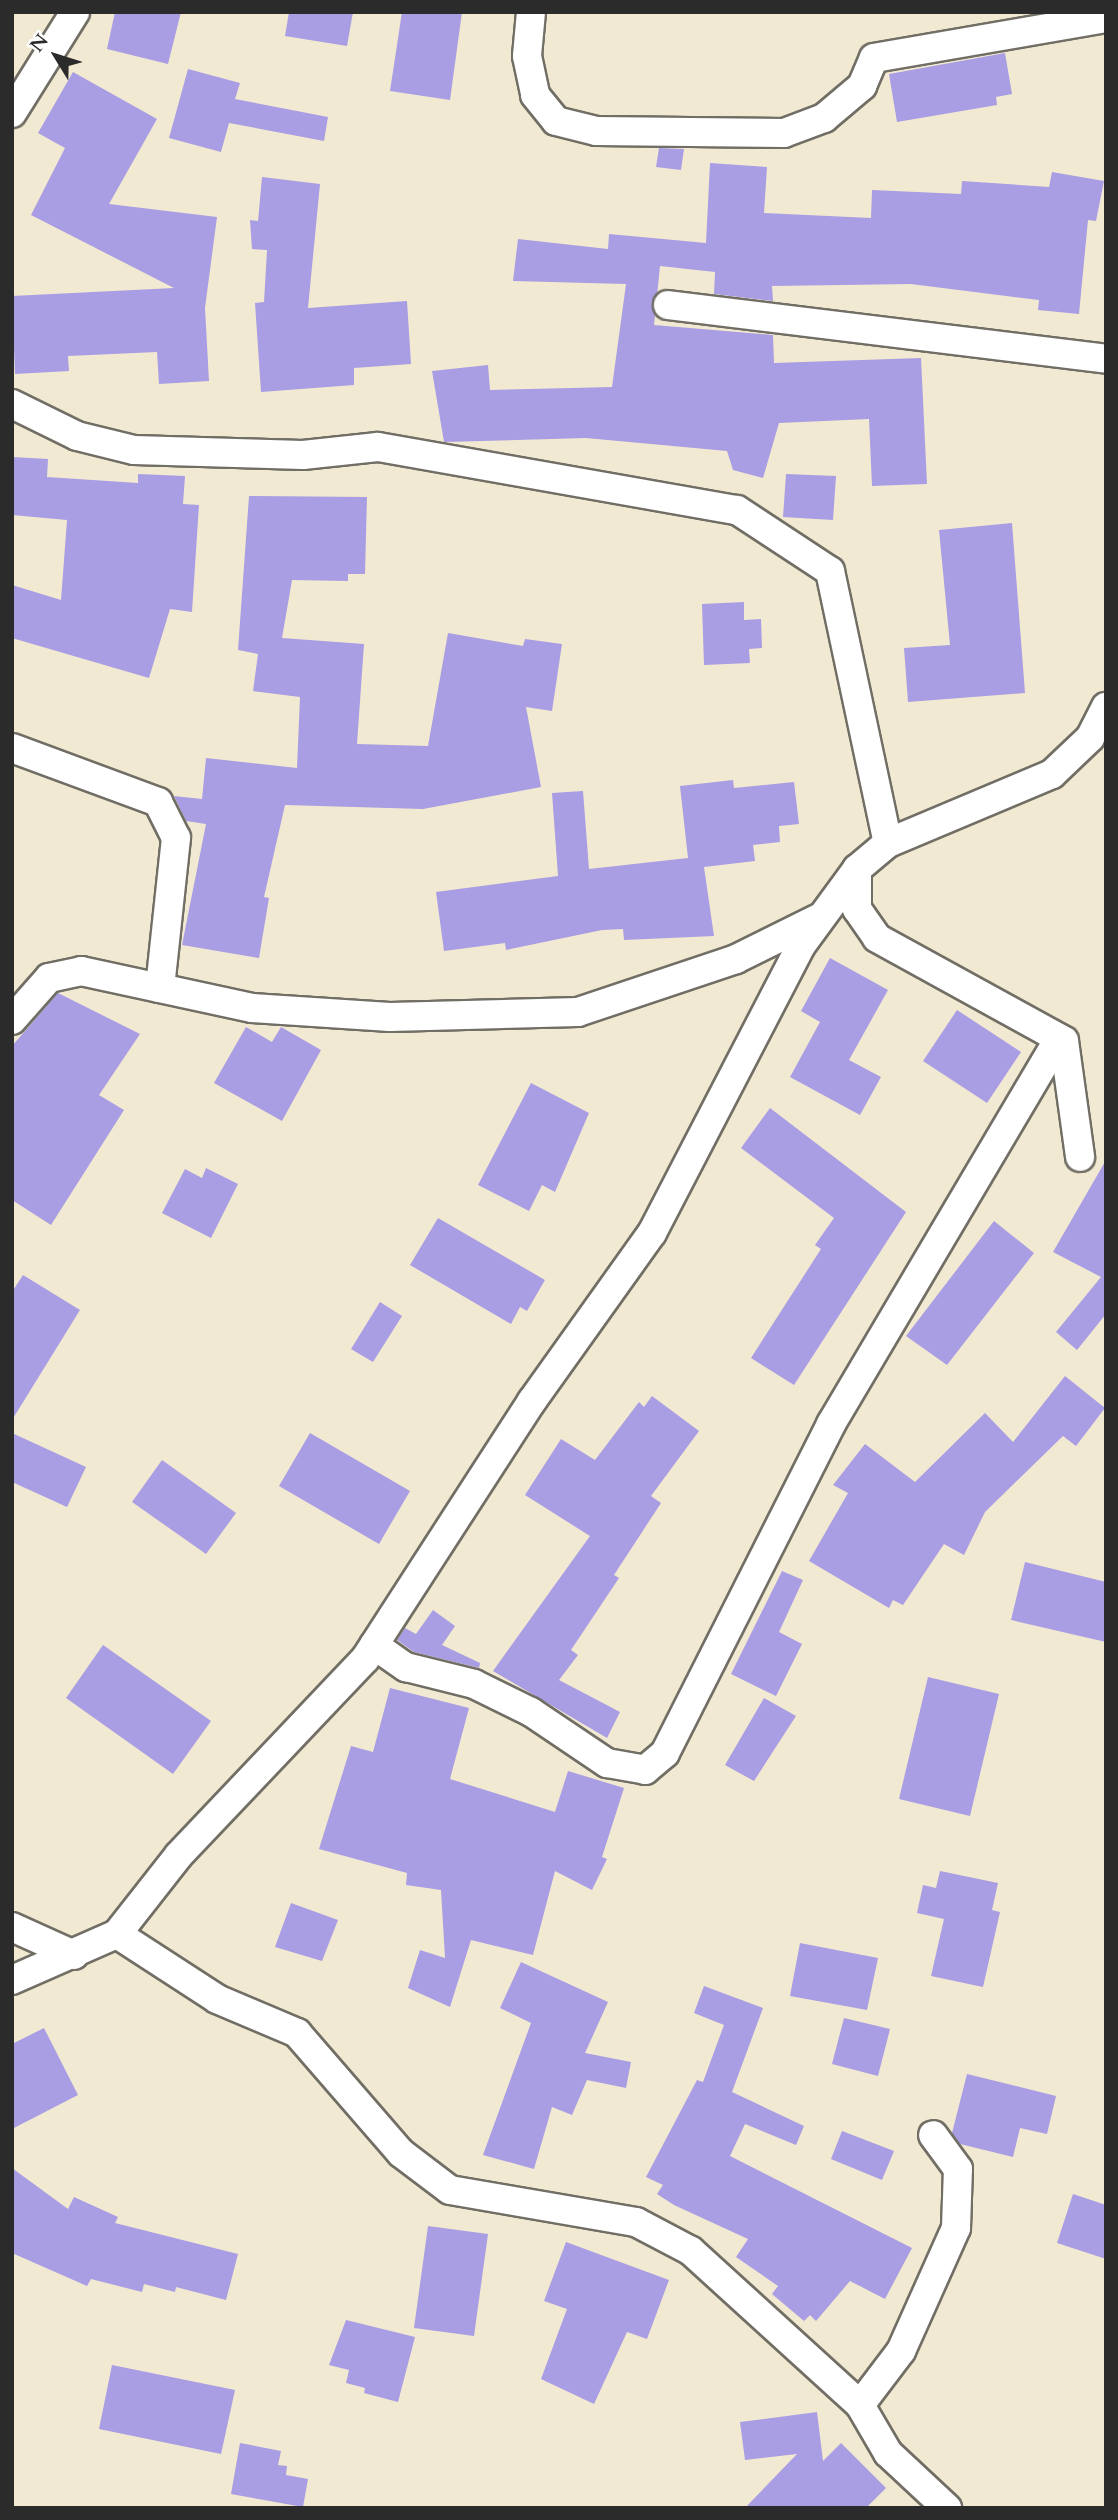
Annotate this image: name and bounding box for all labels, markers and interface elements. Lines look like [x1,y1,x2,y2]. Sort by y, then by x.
north arrow [21,21,91,91]
text: N [24,29,55,58]

